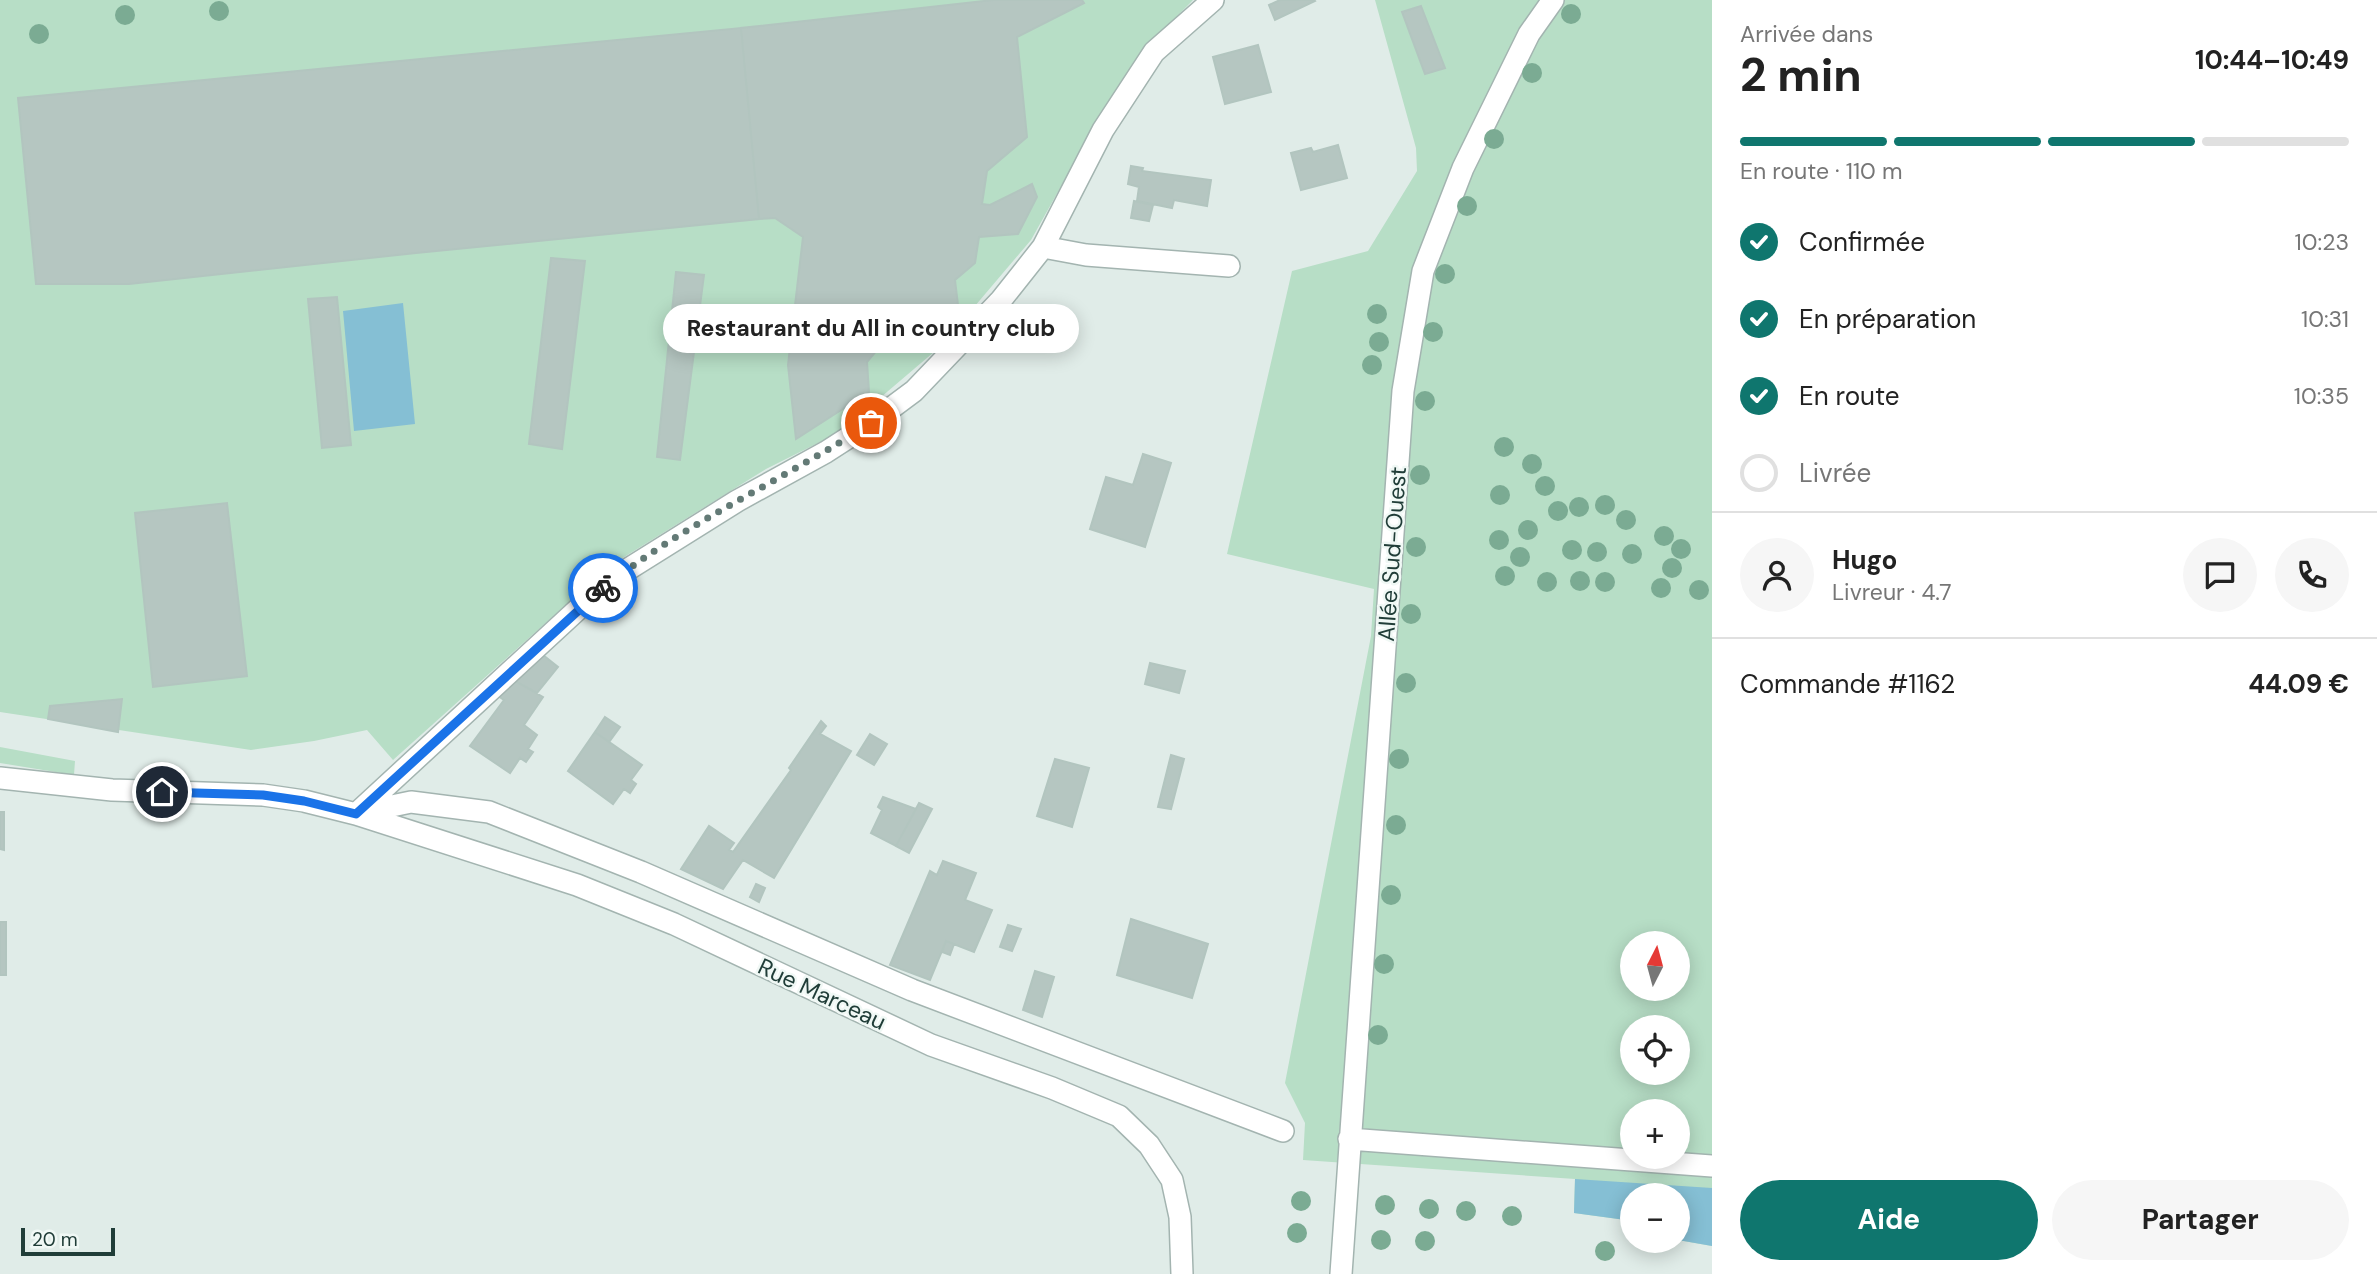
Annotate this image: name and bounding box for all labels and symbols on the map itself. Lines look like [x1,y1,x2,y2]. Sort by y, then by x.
callout: Restaurant du All in country club [663,304,1079,353]
pin [841,393,901,453]
street label: Allée Sud-Ouest [1371,466,1413,642]
courier [568,553,638,623]
pin [132,762,192,822]
north arrow [1620,931,1690,1001]
street label: Rue Marceau [753,951,891,1037]
scale bar [21,1225,116,1257]

